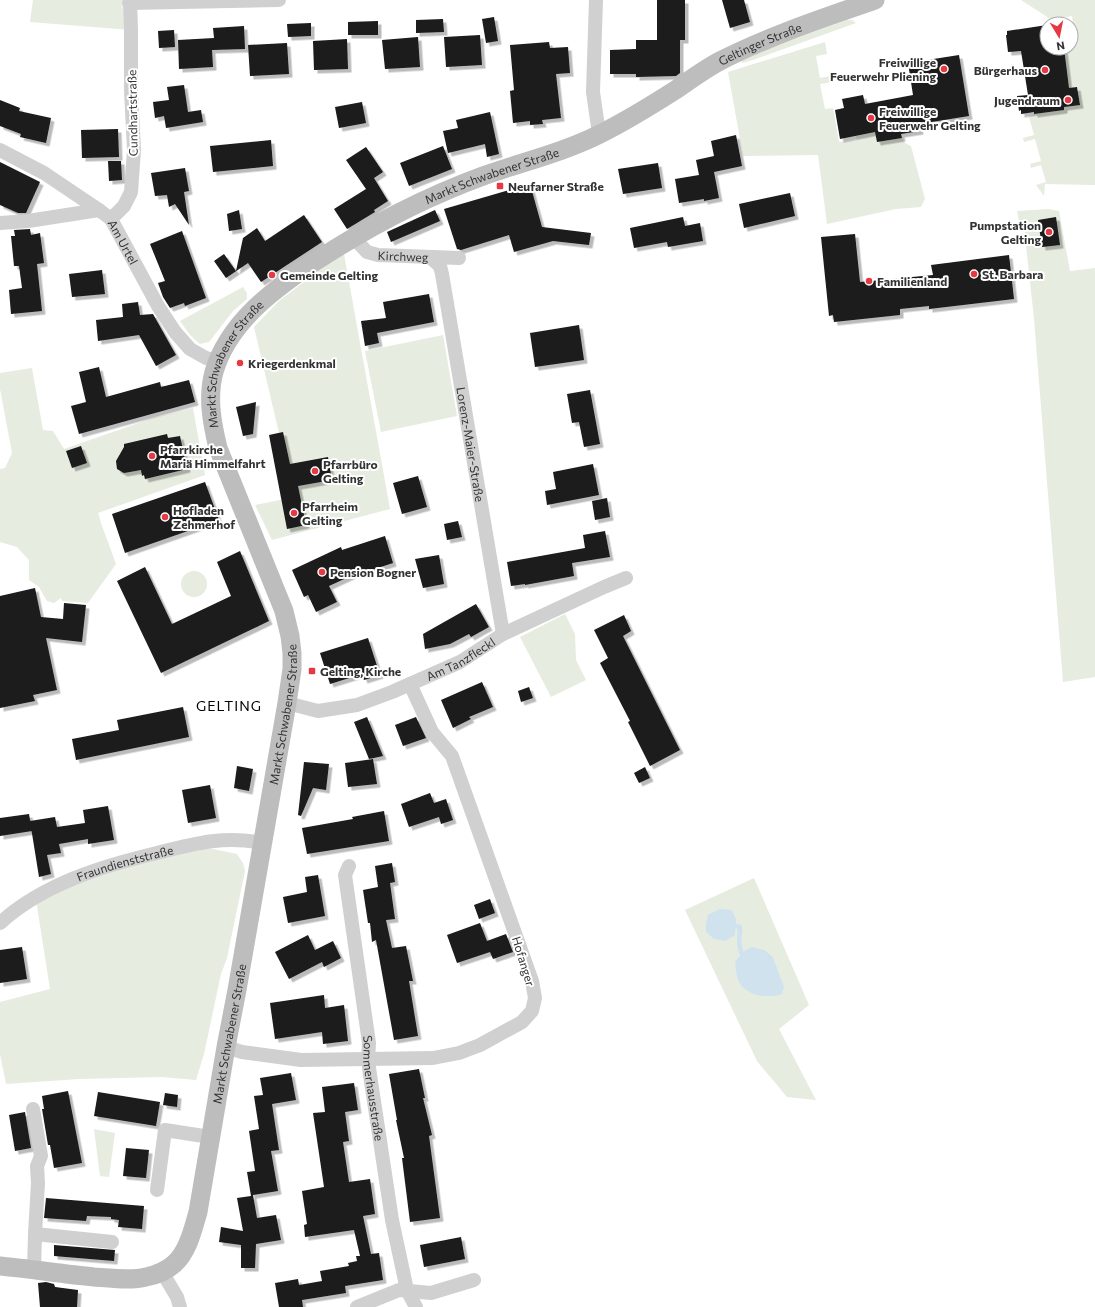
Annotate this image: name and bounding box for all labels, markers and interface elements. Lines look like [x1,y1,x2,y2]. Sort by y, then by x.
north arrow [1039,16,1079,56]
street label: Geltinger Straße [716,20,803,68]
text: N [1056,39,1066,53]
place label: Freiwillige Feuerwehr Pliening [830,55,936,83]
place label: Bürgerhaus [974,63,1037,77]
marker: Freiwillige Feuerwehr Pliening [939,64,949,74]
marker: Bürgerhaus [1040,65,1050,75]
street label: Cundhartstraße [124,70,140,156]
place label: Jugendraum [994,93,1060,108]
marker: Jugendraum [1063,95,1073,105]
place label: Freiwillige Feuerwehr Gelting [879,104,981,132]
marker: Freiwillige Feuerwehr Gelting [866,113,876,123]
street label: Markt Schwabener Straße [422,145,561,206]
place label: Neufarner Straße [508,179,604,193]
marker: Neufarner Straße [495,181,505,191]
street label: Am Urtel [106,217,141,267]
place label: Pumpstation Gelting [969,218,1041,246]
marker: Pumpstation Gelting [1044,227,1054,237]
street label: Kirchweg [377,248,429,264]
place label: St. Barbara [982,267,1043,281]
place label: Gemeinde Gelting [280,268,378,282]
marker: St. Barbara [969,269,979,279]
marker: Gemeinde Gelting [267,270,277,280]
place label: Familienland [877,274,947,288]
marker: Familienland [864,276,874,286]
street label: Markt Schwabener Straße [204,297,266,429]
place label: Kriegerdenkmal [248,356,336,370]
marker: Kriegerdenkmal [235,358,245,368]
street label: Lorenz-Maier-Straße [454,386,487,503]
place label: Pfarrkirche Mariä Himmelfahrt [160,442,266,470]
marker: Pfarrkirche Mariä Himmelfahrt [147,451,157,461]
place label: Pfarrbüro Gelting [323,457,378,485]
marker: Pfarrbüro Gelting [310,466,320,476]
place label: Pfarrheim Gelting [302,499,358,527]
place label: Hofladen Zehmerhof [173,503,235,531]
marker: Pfarrheim Gelting [289,508,299,518]
marker: Hofladen Zehmerhof [160,512,170,522]
place label: Pension Bogner [330,565,416,579]
marker: Pension Bogner [317,567,327,577]
street label: Am Tanzfleckl [424,634,497,683]
street label: Markt Schwabener Straße [266,643,299,786]
place label: Gelting, Kirche [320,664,401,678]
marker: Gelting, Kirche [307,666,317,676]
district label: GELTING [196,697,262,714]
street label: Fraundienststraße [74,842,175,884]
street label: Hofanger [510,934,538,988]
street label: Markt Schwabener Straße [209,963,248,1105]
street label: Sommerhausstraße [361,1034,387,1142]

